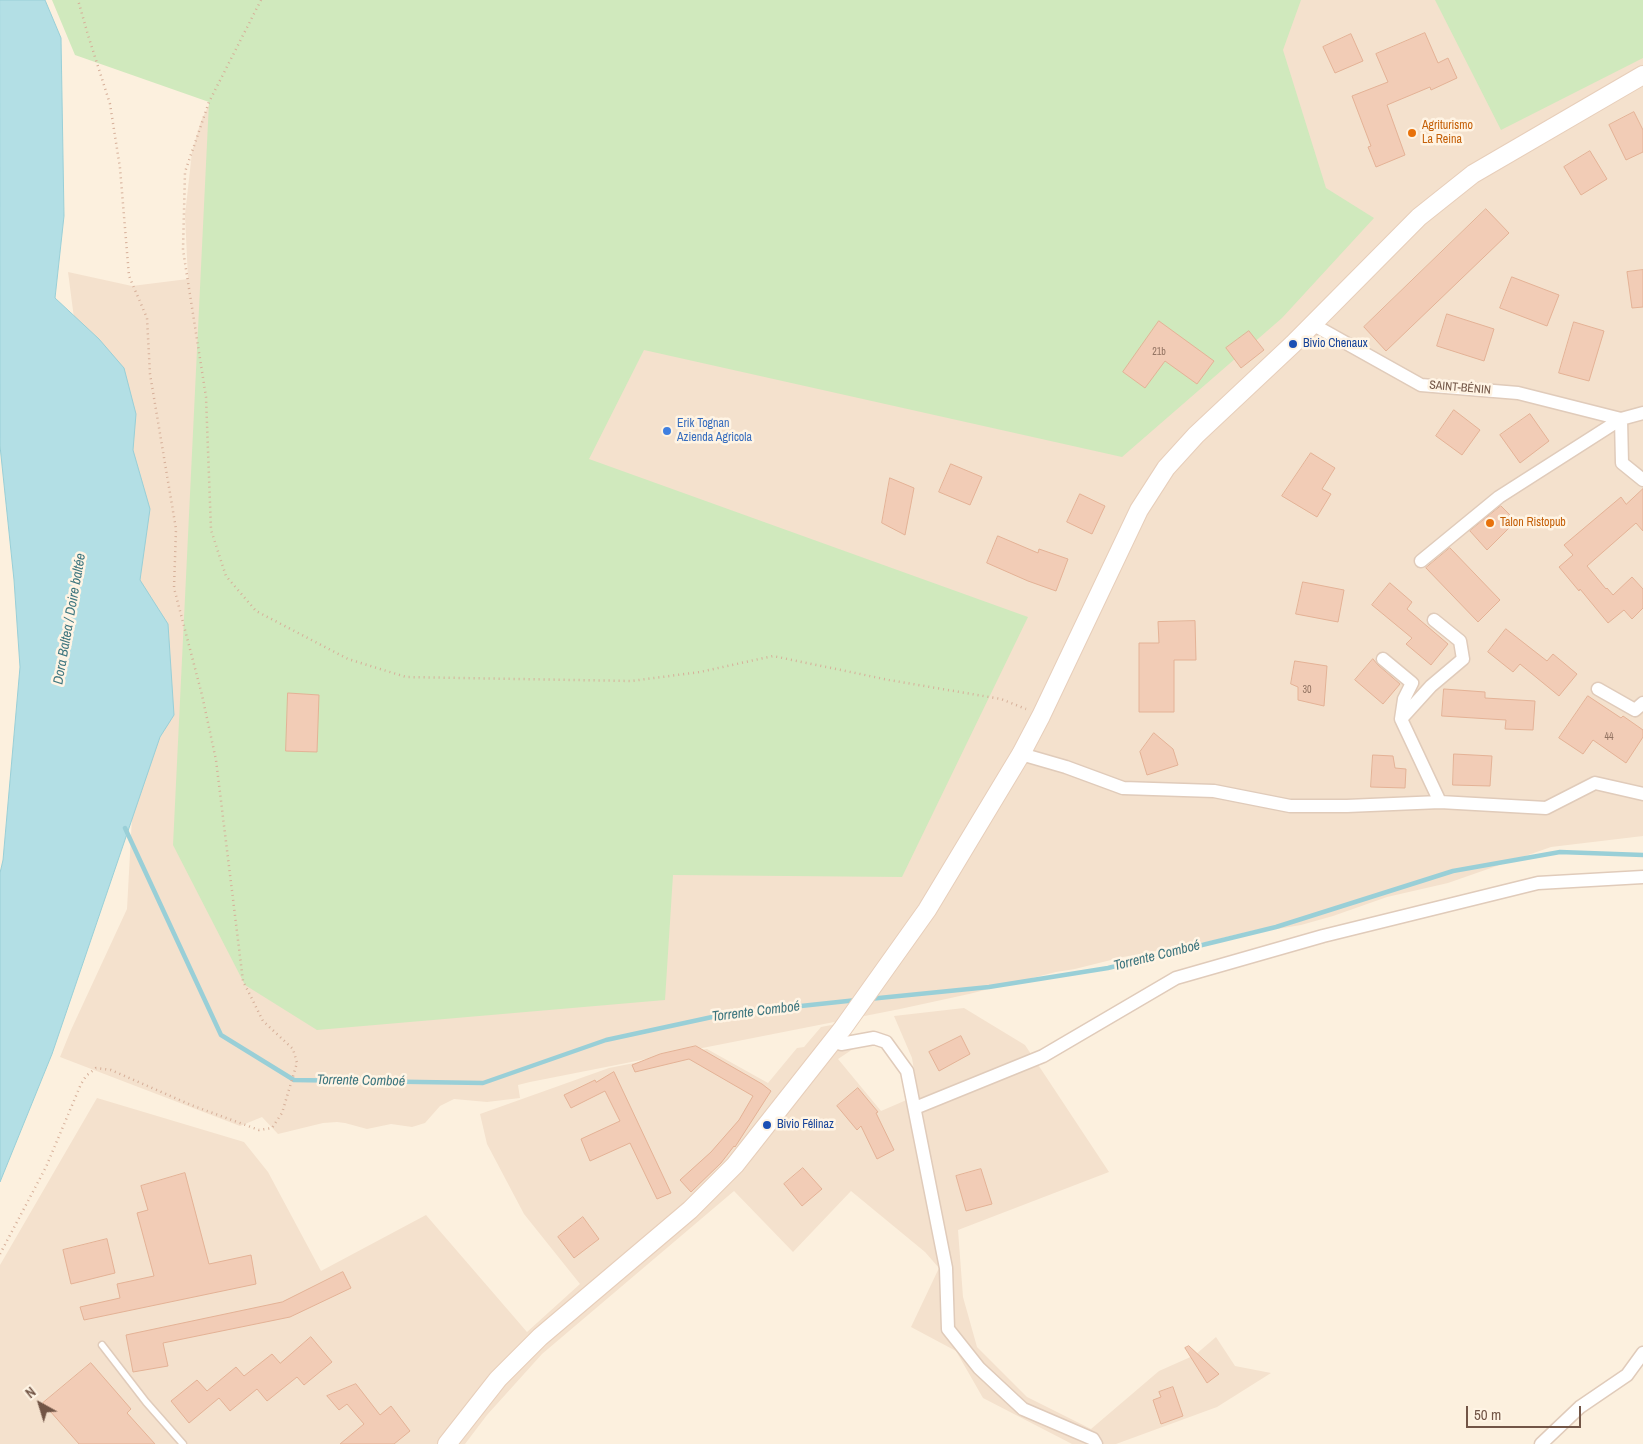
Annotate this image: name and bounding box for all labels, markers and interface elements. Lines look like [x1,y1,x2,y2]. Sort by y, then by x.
place label: Agriturismo La Reina [1422,119,1473,147]
marker: Agriturismo La Reina [1406,127,1418,139]
place label: Bivio Chenaux [1303,337,1368,351]
marker: Bivio Chenaux [1287,338,1299,350]
house number: 21b [1152,346,1166,358]
street label: SAINT-BÉNIN [1429,378,1491,398]
place label: Erik Tognan Azienda Agricola [677,417,752,445]
marker: Erik Tognan Azienda Agricola [661,425,673,437]
place label: Talon Ristopub [1500,516,1566,530]
marker: Talon Ristopub [1484,517,1496,529]
water label: Dora Baltea / Doire baltée [50,552,90,686]
house number: 30 [1302,684,1312,696]
house number: 44 [1604,731,1614,743]
water label: Torrente Comboé [1112,937,1202,975]
water label: Torrente Comboé [711,998,801,1026]
water label: Torrente Comboé [317,1072,405,1090]
place label: Bivio Félinaz [777,1118,834,1132]
marker: Bivio Félinaz [761,1119,773,1131]
north arrow [15,1379,65,1429]
text: N [22,1383,39,1402]
scale bar [1468,1396,1583,1428]
text: 50 m [1474,1404,1501,1425]

